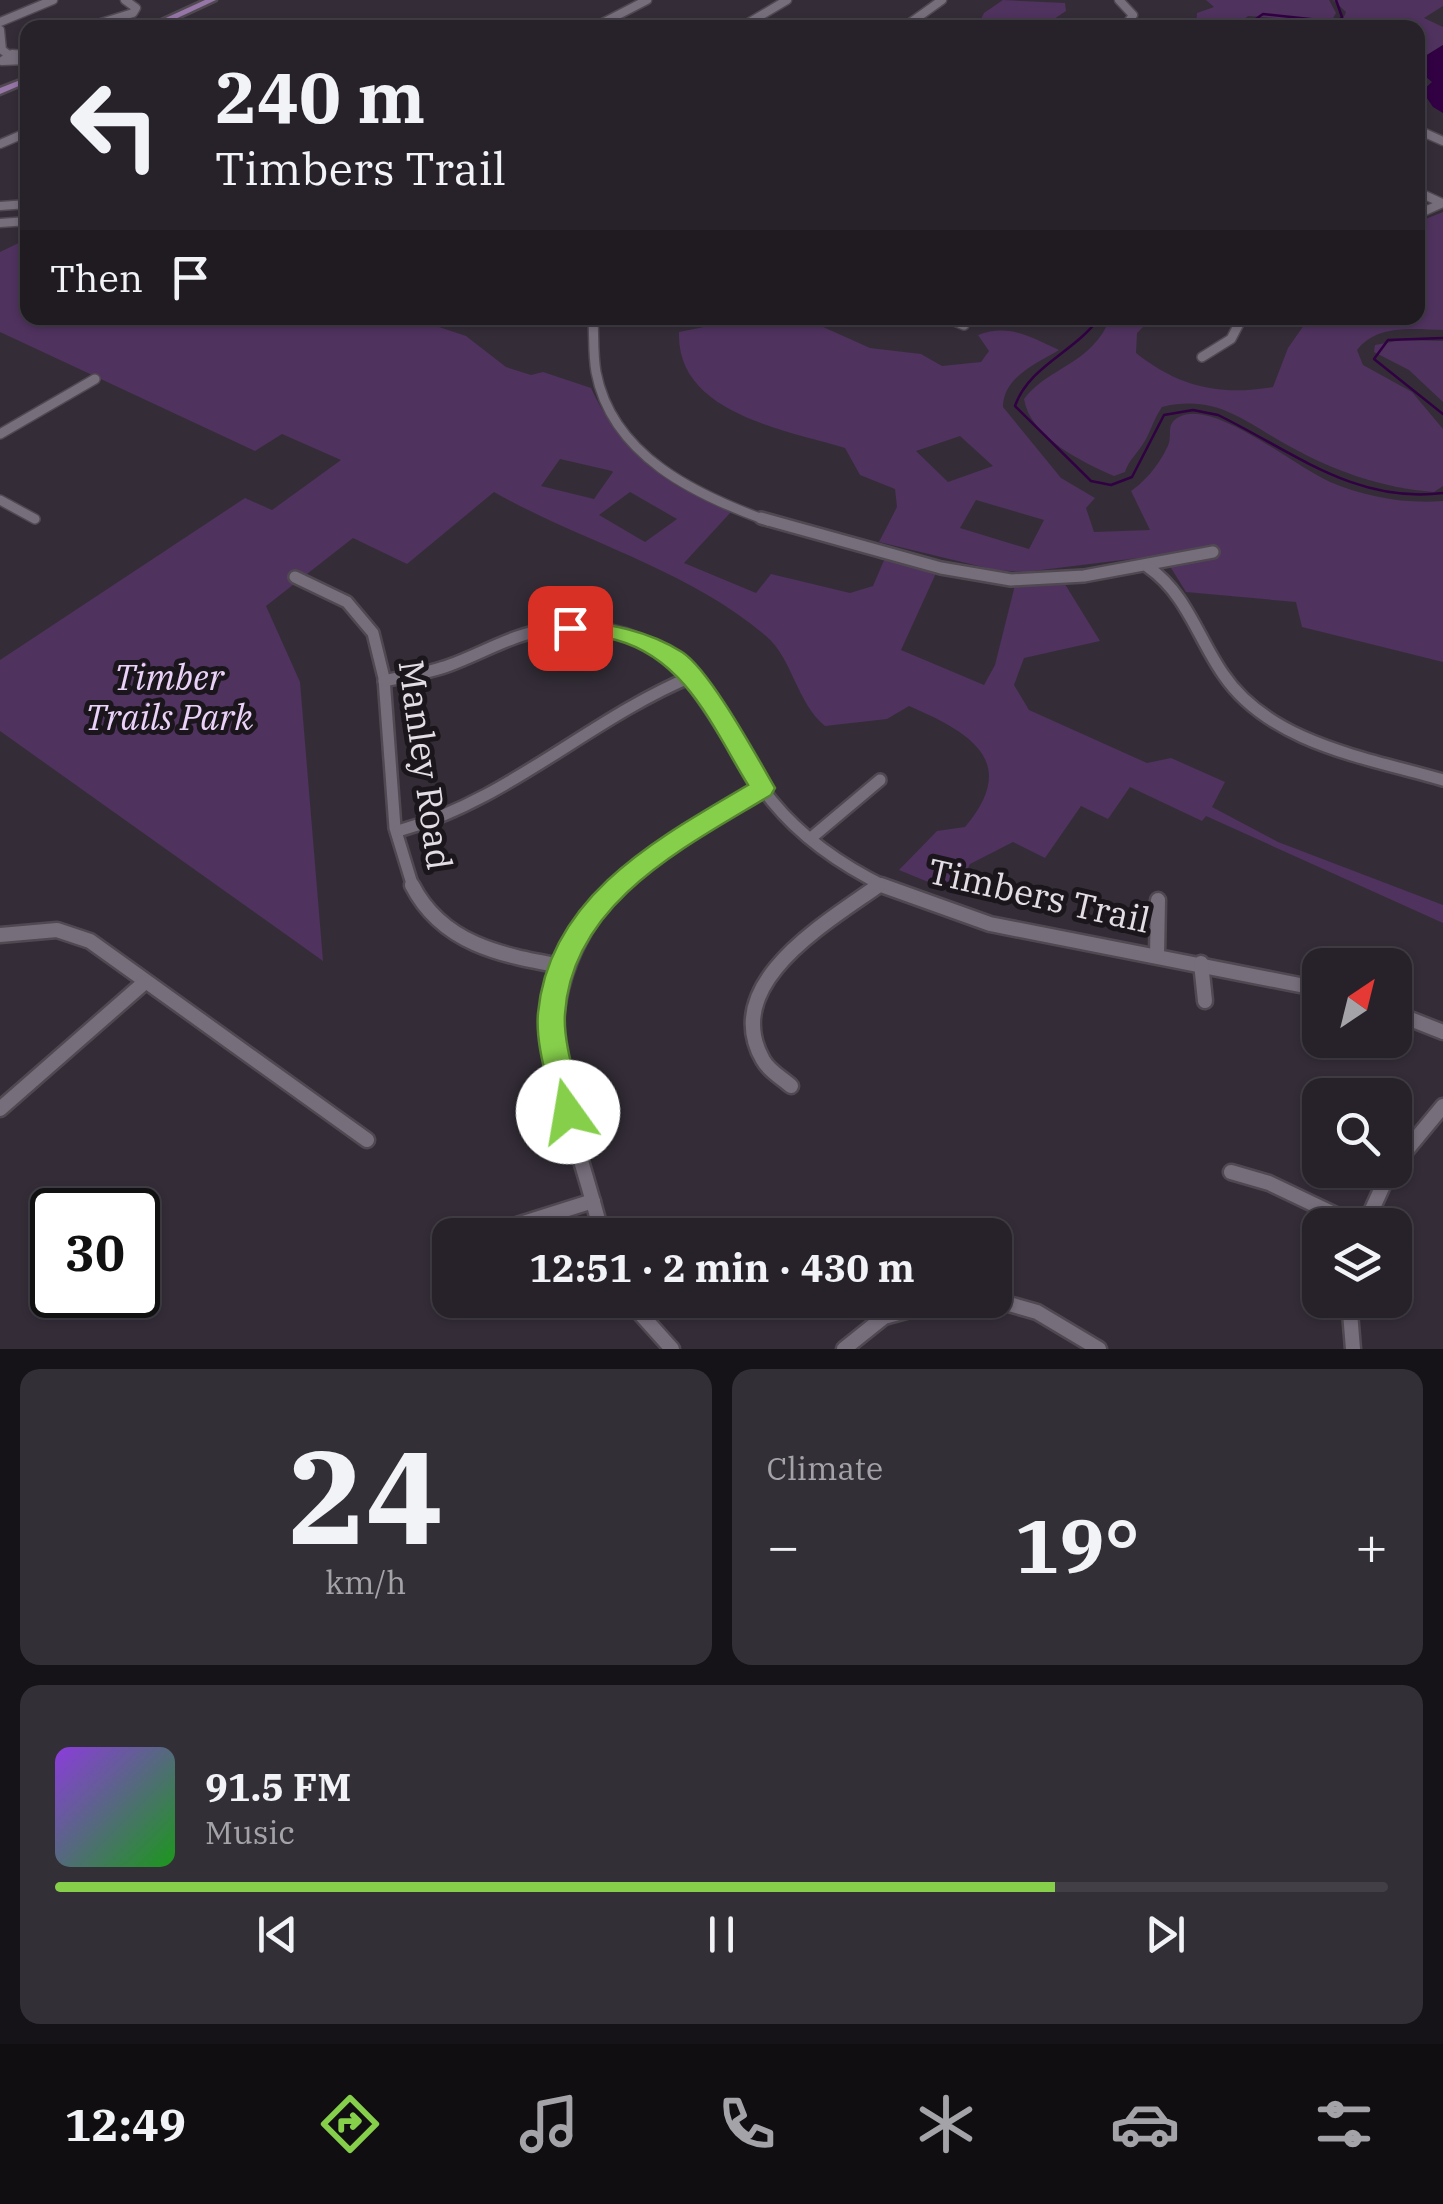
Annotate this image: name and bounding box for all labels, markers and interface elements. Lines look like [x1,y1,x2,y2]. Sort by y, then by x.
text: 240 m [215,51,425,142]
icon: left [50,60,180,190]
text: Timbers Trail [215,139,506,197]
icon: arrive [163,250,218,305]
text: Then [50,253,143,302]
pin [528,586,613,671]
icon: arrive [543,601,598,656]
park label: Timber Trails Park [85,654,254,740]
street label: Manley Road [389,657,463,873]
street label: Timbers Trail [924,847,1155,943]
north arrow [1302,948,1412,1058]
map controls [1302,948,1412,1318]
position arrow [516,1060,620,1164]
button: search [1302,1078,1412,1188]
speed limit sign: 30 [30,1188,160,1318]
button: layers [1302,1208,1412,1318]
text: 12:51 · 2 min · 430 m [529,1243,915,1292]
text: 24 [288,1411,444,1580]
text: Climate [767,1447,883,1489]
text: 19° [1015,1496,1140,1594]
text: − [767,1510,800,1581]
text: + [1355,1510,1388,1581]
text: km/h [325,1561,406,1603]
text: 91.5 FM [205,1762,351,1811]
text: Music [205,1811,295,1853]
icon: previous [250,1907,305,1962]
icon: pause [694,1907,749,1962]
icon: next [1138,1907,1193,1962]
icon: directions [315,2089,385,2159]
icon: music [514,2089,584,2159]
icon: phone [712,2089,782,2159]
icon: climate [911,2089,981,2159]
icon: car [1110,2089,1180,2159]
icon: filters [1309,2089,1379,2159]
text: 12:49 [64,2095,186,2153]

